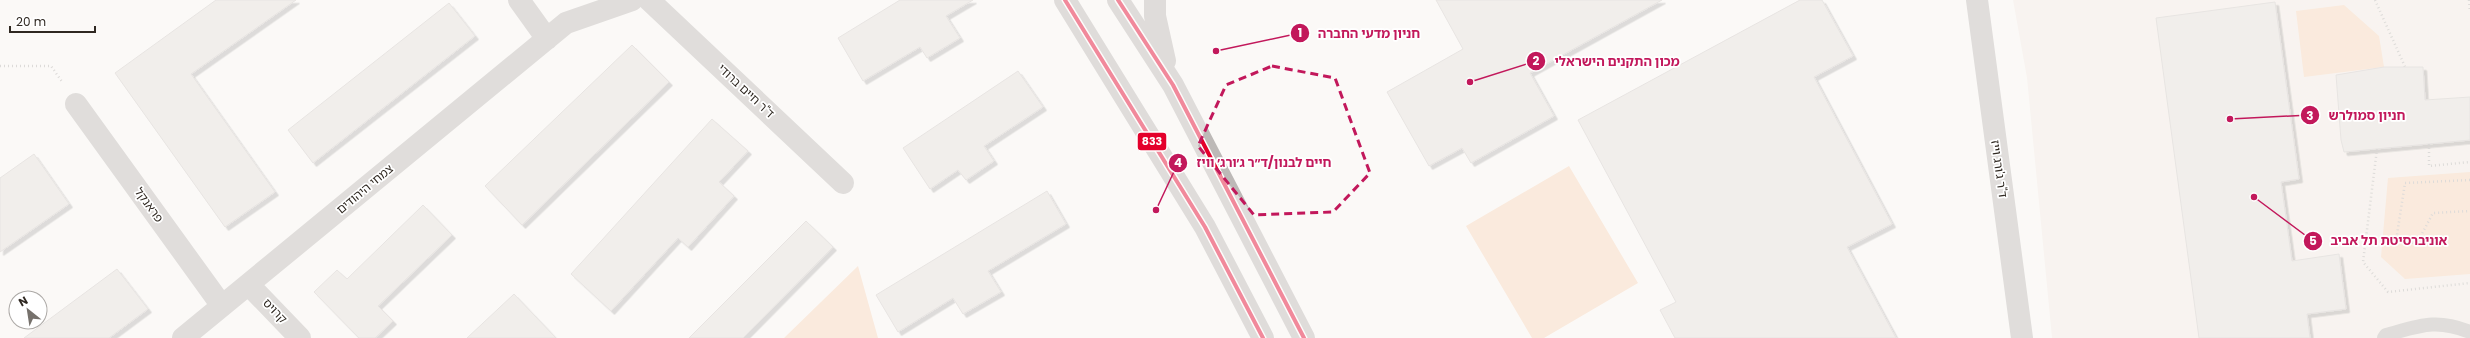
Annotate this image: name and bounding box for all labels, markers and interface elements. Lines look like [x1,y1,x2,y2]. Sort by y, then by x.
scale bar [10,8,95,34]
text: 20 m [16,13,46,30]
callout: חניון מדעי החברה [1290,21,1428,46]
text: 1 [1298,24,1302,41]
text: חניון מדעי החברה [1318,24,1420,43]
callout: מכון התקנים הישראלי [1526,49,1687,74]
text: 2 [1533,52,1540,69]
text: מכון התקנים הישראלי [1554,52,1680,71]
street label: ד"ר חיים ברודי [714,60,779,122]
callout: חניון סמולרש [2300,103,2413,128]
text: חניון סמולרש [2329,106,2406,125]
text: 3 [2306,107,2314,124]
line badge: 833 [1137,132,1167,151]
text: 833 [1142,133,1163,149]
street label: ד"ר ג'ורג וייז [1987,139,2012,199]
callout: חיים לבנון/ד״ר ג׳ורג׳ וויז [1168,150,1339,175]
text: חיים לבנון/ד״ר ג׳ורג׳ וויז [1197,153,1332,172]
text: 4 [1174,154,1182,171]
street label: צמחי היהודים [333,160,397,217]
street label: פראנקל [131,184,168,226]
callout: אוניברסיטת תל אביב [2303,228,2456,253]
text: אוניברסיטת תל אביב [2331,231,2448,250]
text: 5 [2309,232,2317,249]
north arrow [8,290,48,330]
text: N [15,292,31,310]
street label: קרויס [259,294,292,327]

